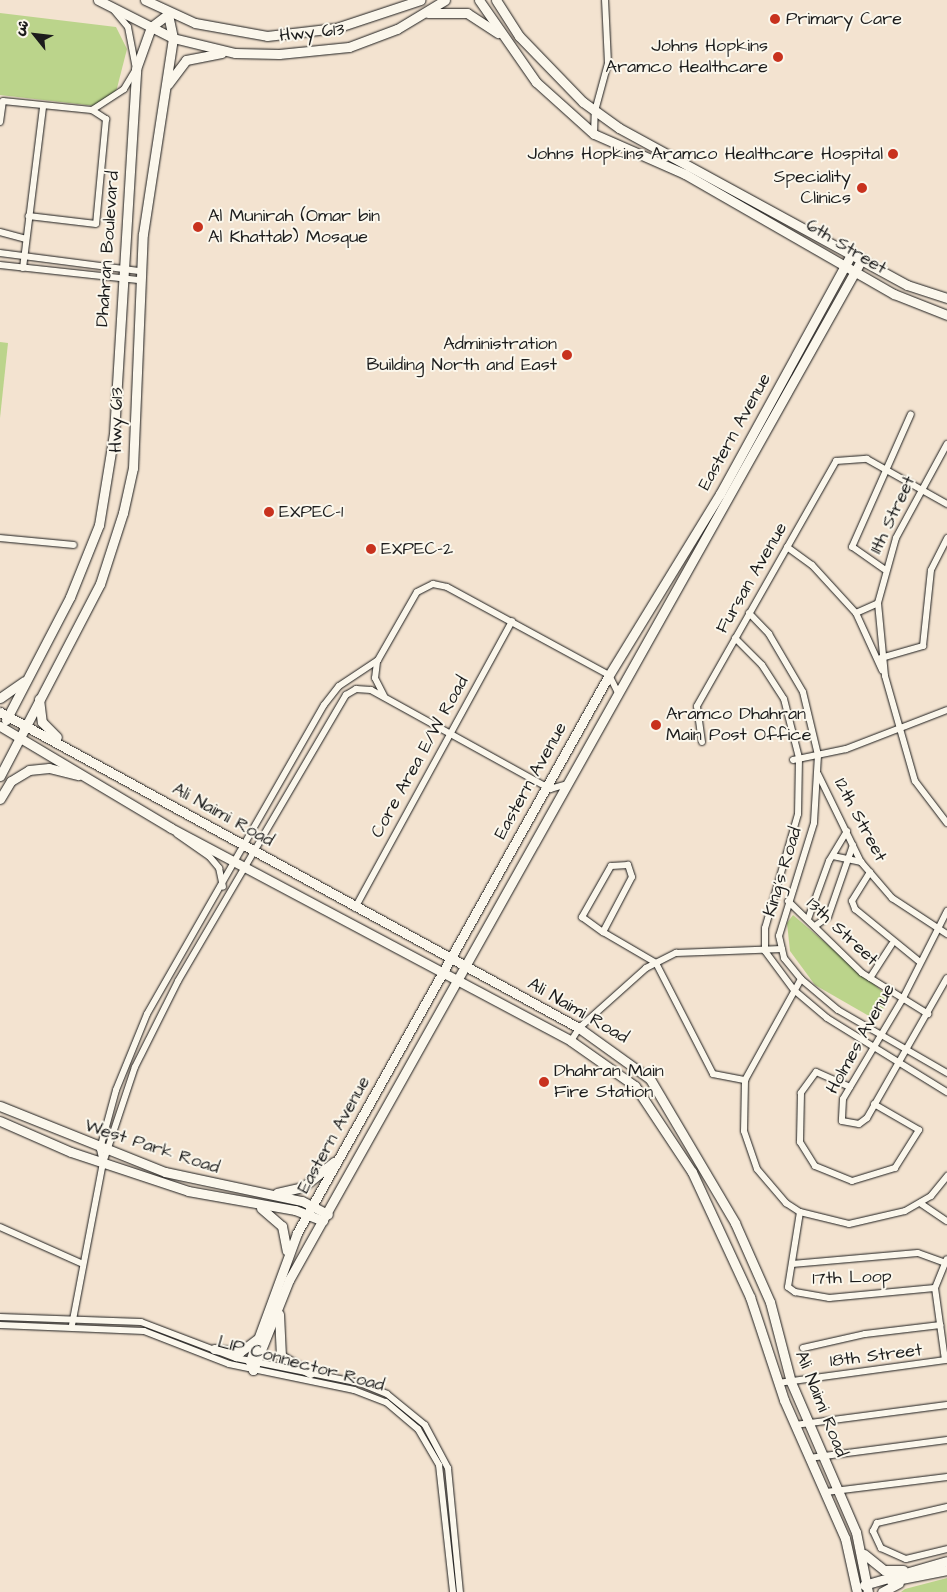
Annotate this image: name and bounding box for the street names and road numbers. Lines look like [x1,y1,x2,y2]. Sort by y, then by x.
street label: Hwy 613 [278,19,346,47]
street label: Dhahran Boulevard [92,170,124,328]
street label: 6th Street [802,215,890,279]
street label: Eastern Avenue [694,370,776,494]
street label: Hwy 613 [106,387,128,453]
street label: 11th Street [866,473,920,557]
street label: Fursan Avenue [712,519,792,637]
street label: Core Area E/W Road [367,672,473,842]
street label: Eastern Avenue [490,719,572,843]
street label: 12th Street [829,775,891,865]
street label: Ali Naimi Road [168,778,278,852]
street label: King's Road [759,825,807,919]
street label: 13th Street [802,893,882,971]
street label: Ali Naimi Road [524,973,632,1049]
street label: Holmes Avenue [822,980,900,1098]
street label: Eastern Avenue [293,1073,375,1197]
street label: West Park Road [82,1115,222,1179]
street label: 17th Loop [812,1266,892,1290]
street label: LIP Connector Road [215,1331,387,1397]
street label: 18th Street [829,1340,923,1372]
street label: Ali Naimi Road [790,1348,852,1460]

